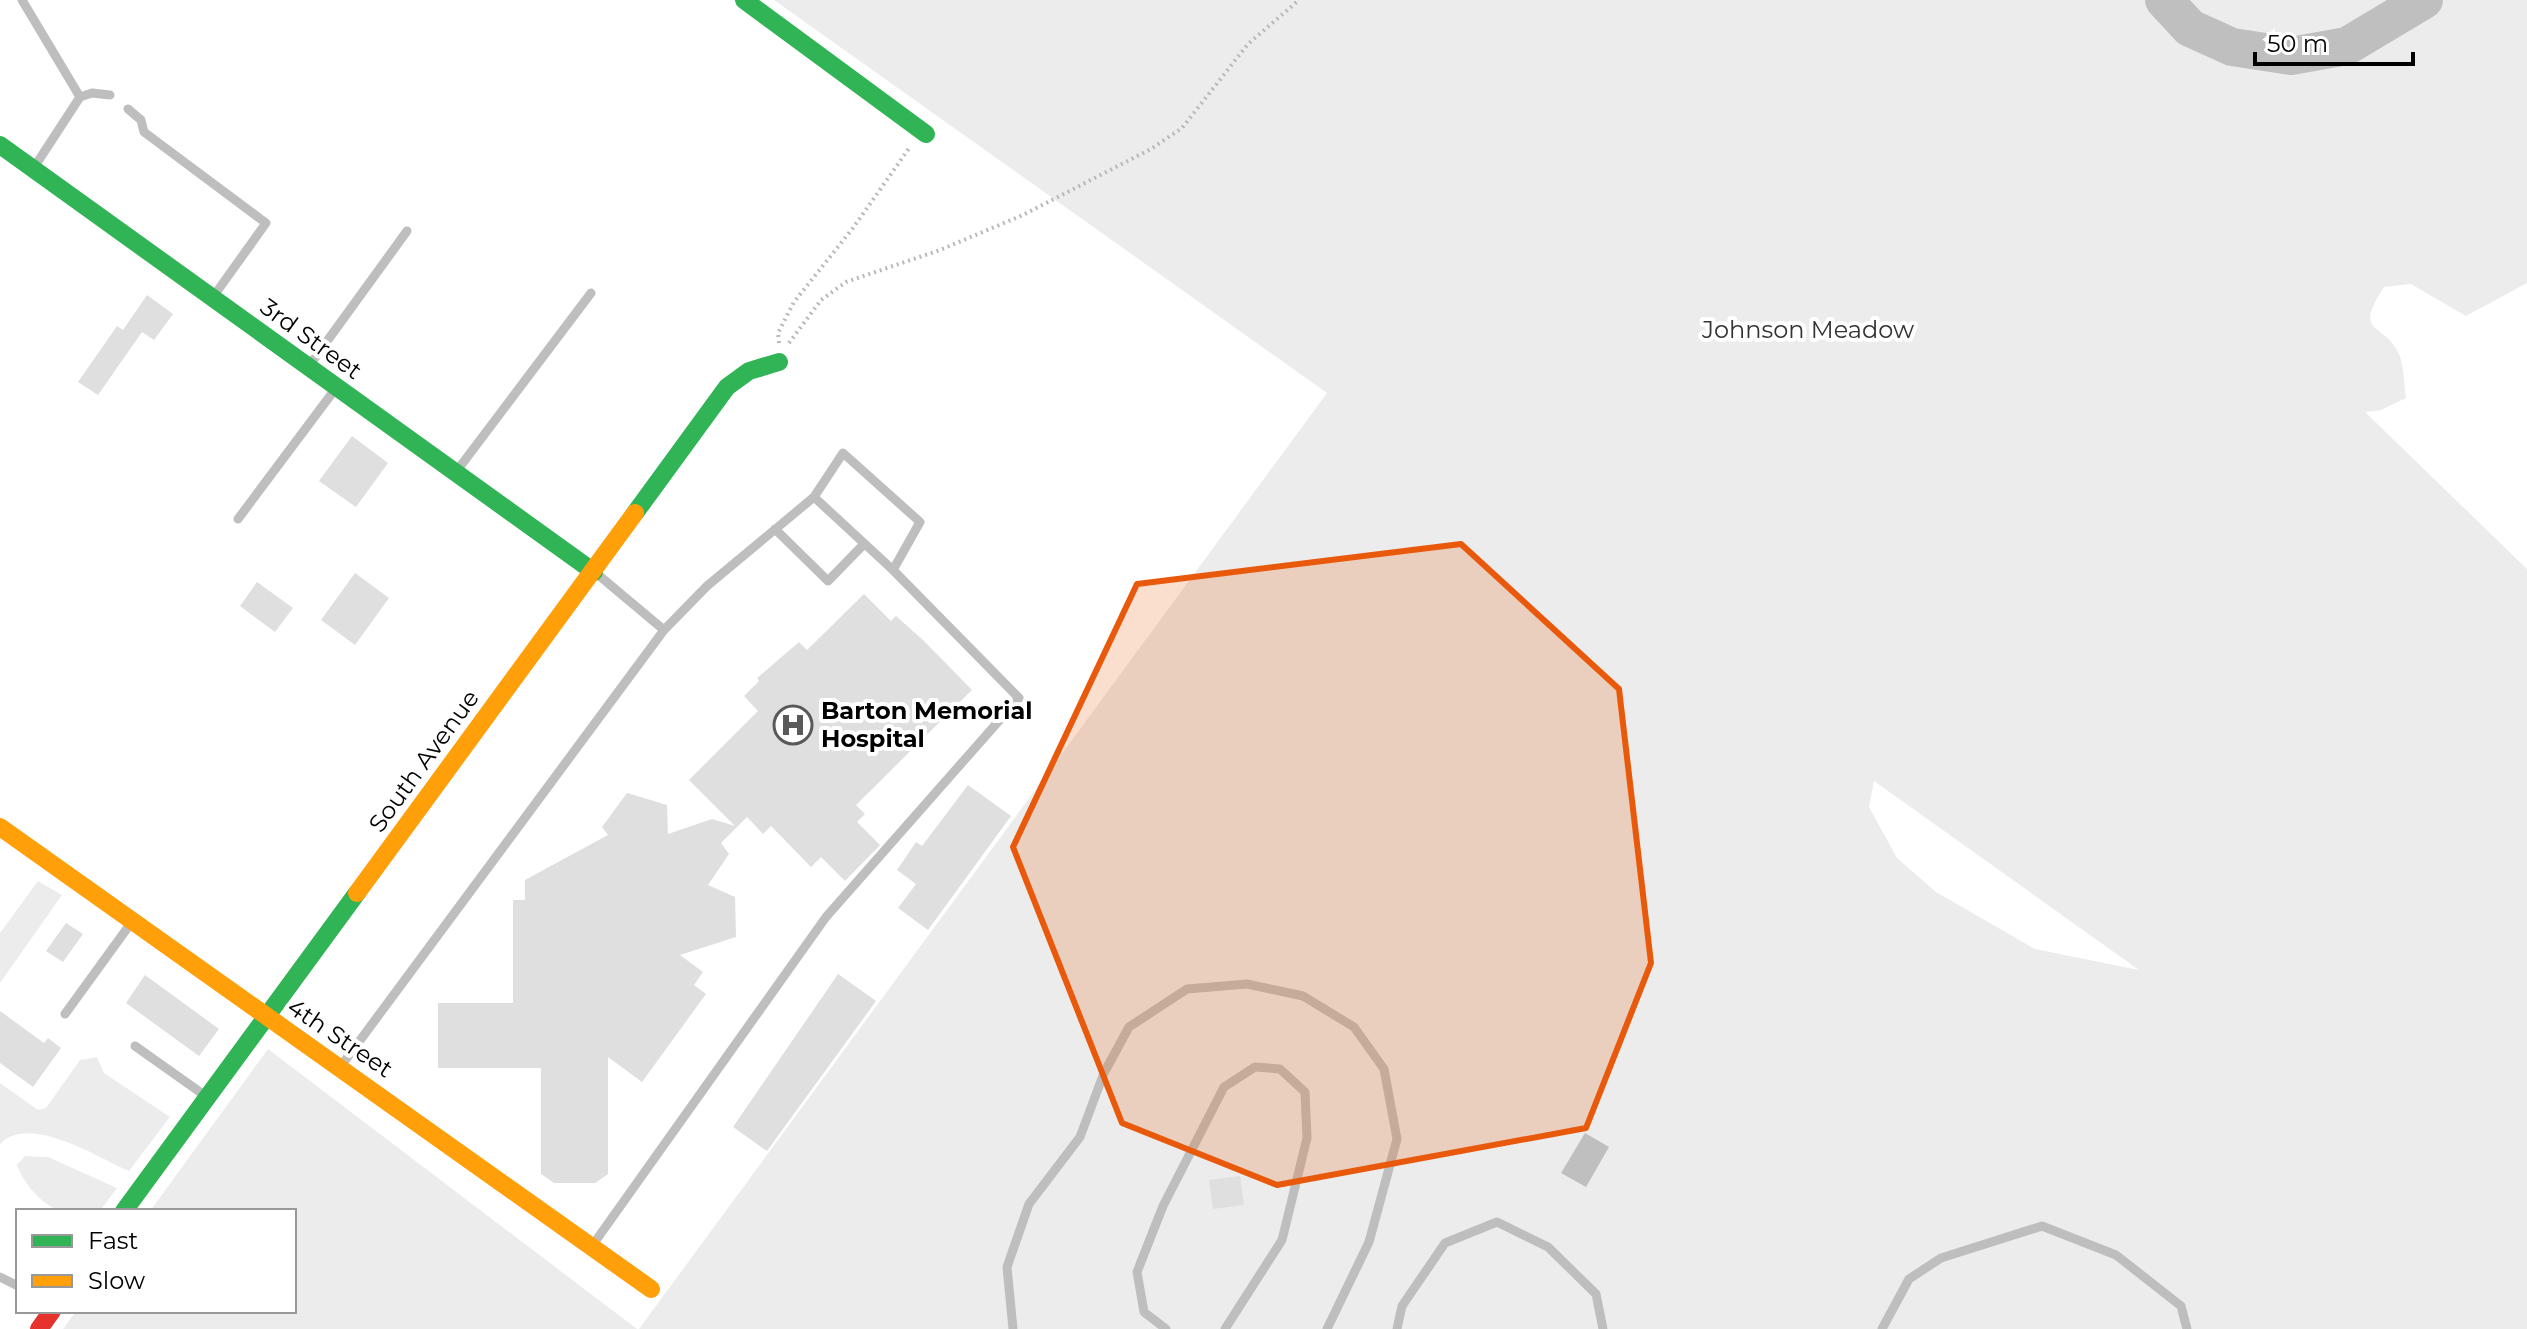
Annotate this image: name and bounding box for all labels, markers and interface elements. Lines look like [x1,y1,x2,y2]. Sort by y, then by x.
scale bar [2255,16,2413,66]
text: 50 m [2267,29,2328,58]
street label: 3rd Street [255,292,368,385]
park label: Johnson Meadow [1701,315,1914,344]
street label: South Avenue [362,684,485,837]
place label: Barton Memorial Hospital [821,696,1033,753]
hospital icon: Barton Memorial Hospital [772,704,814,746]
street label: 4th Street [282,992,399,1083]
legend [16,1209,296,1313]
text: Fast [88,1226,139,1255]
text: Slow [88,1266,145,1295]

